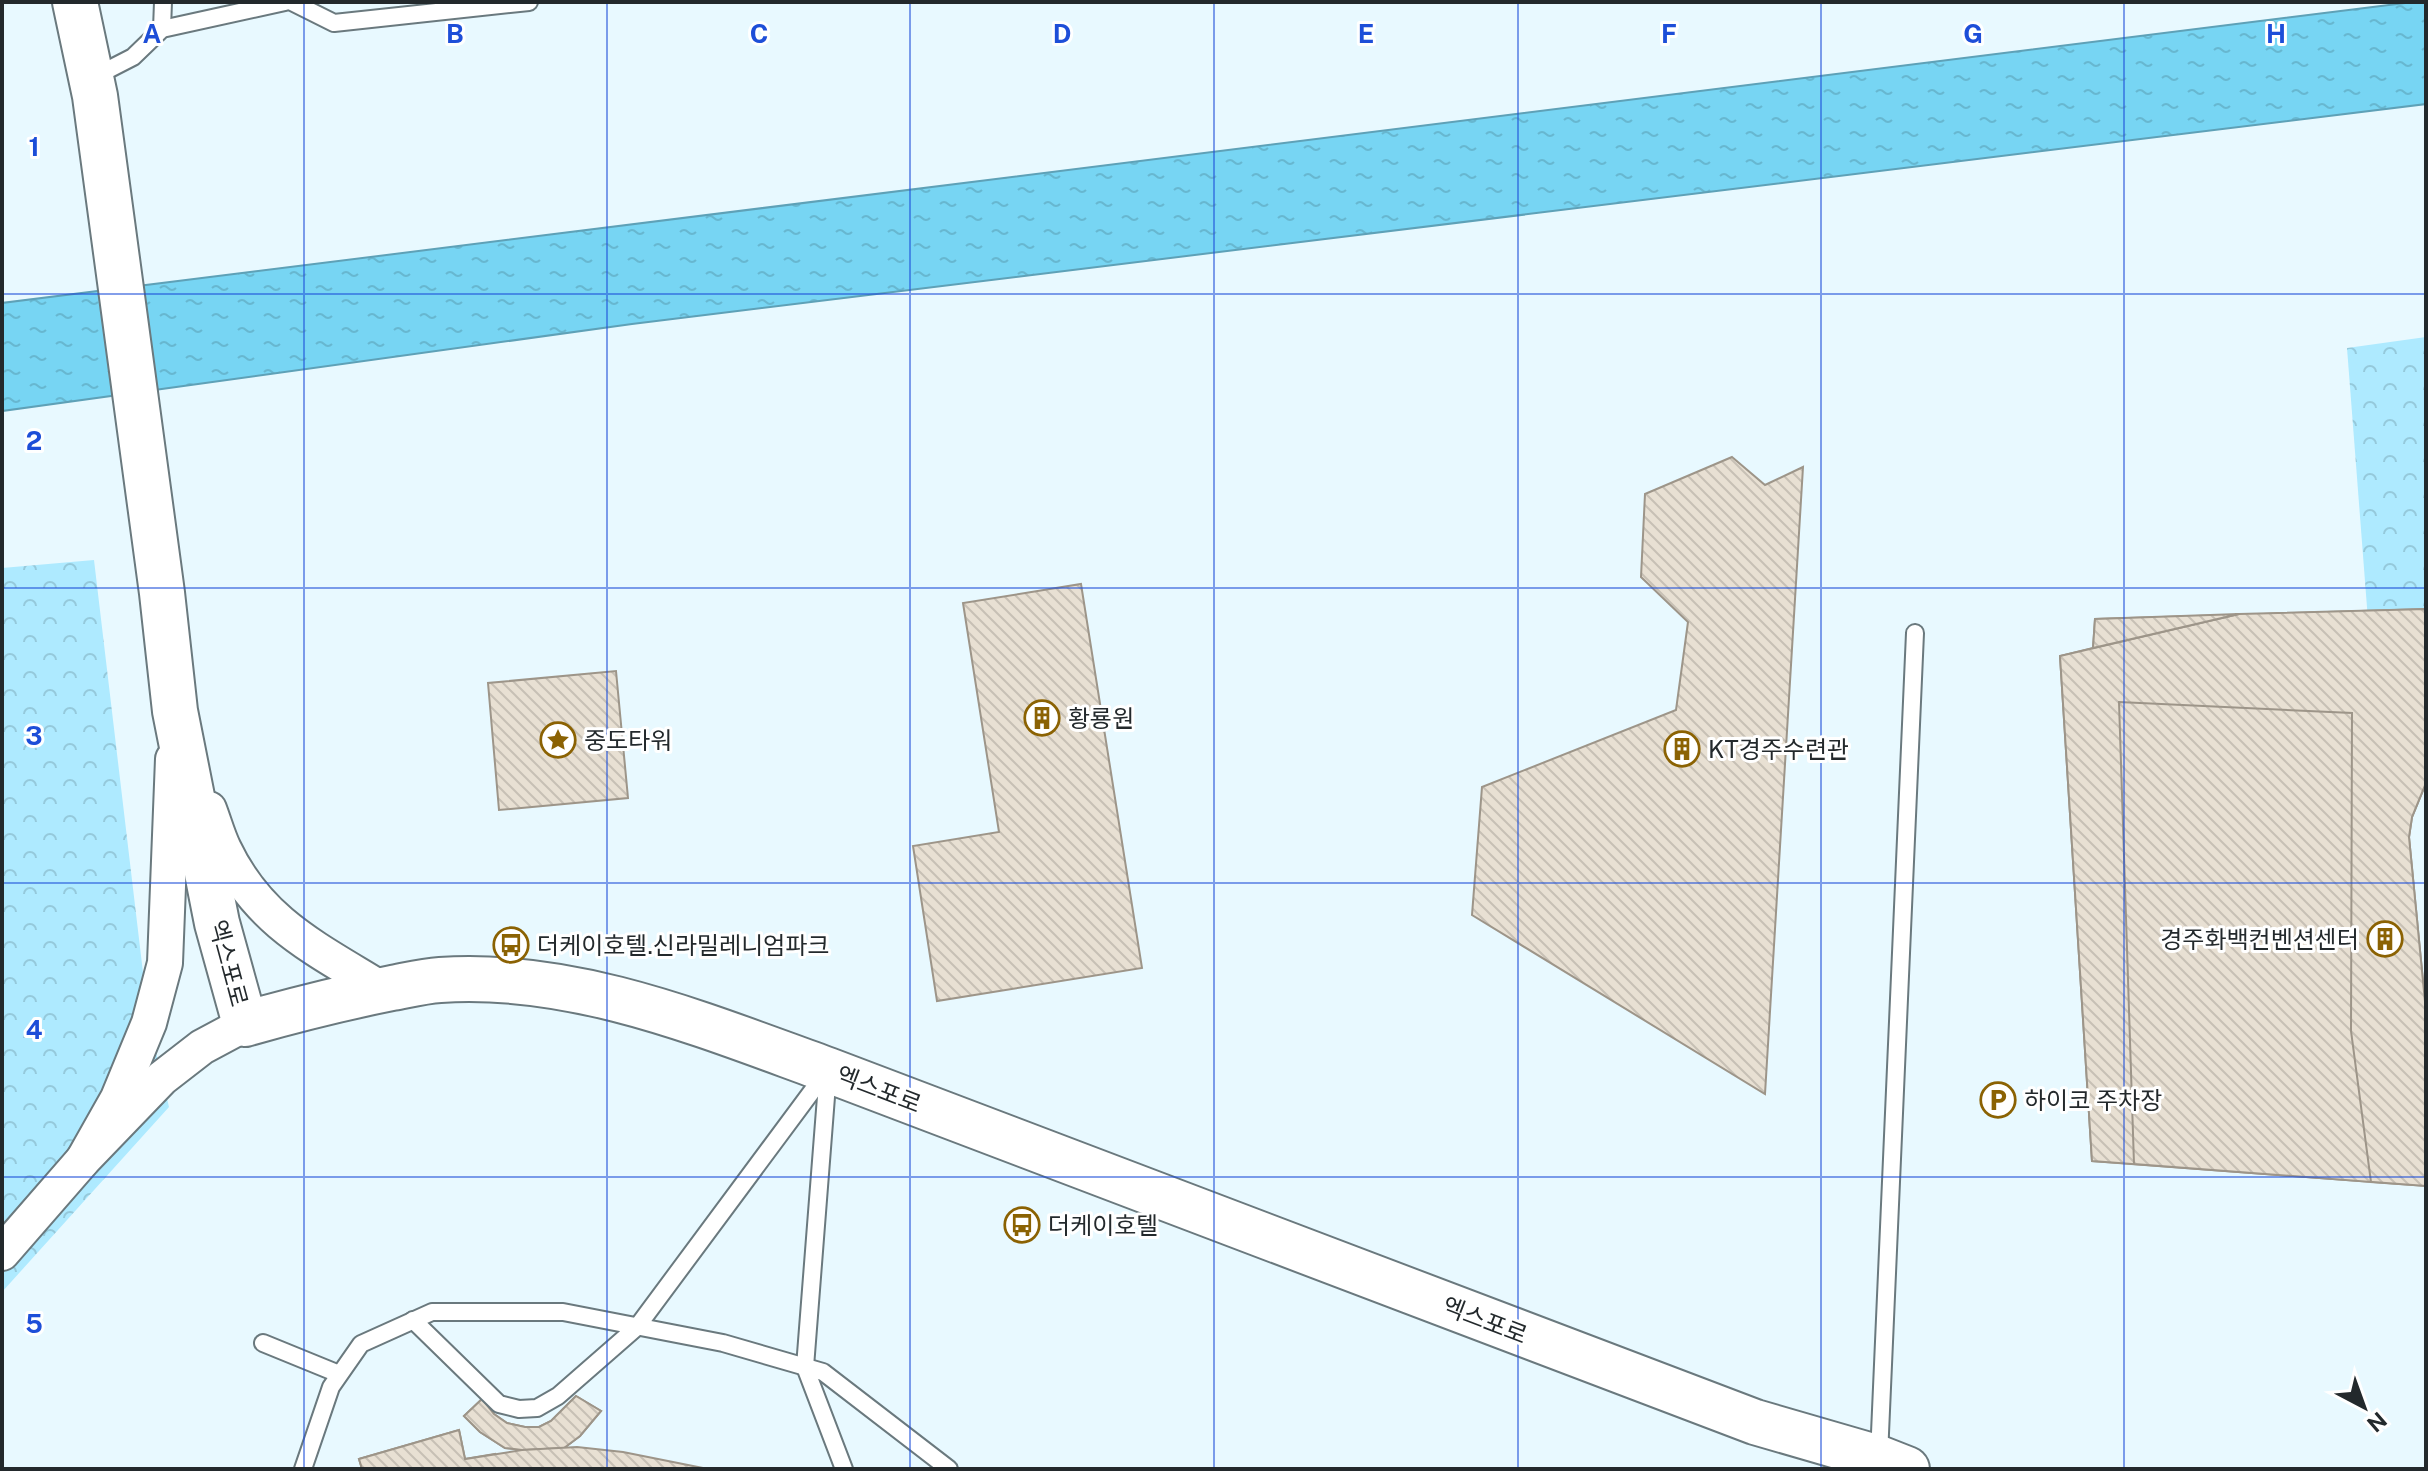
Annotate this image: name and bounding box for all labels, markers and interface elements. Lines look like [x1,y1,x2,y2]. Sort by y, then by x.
text: A [143,18,162,49]
text: B [446,18,464,49]
text: C [750,18,768,49]
text: D [1053,18,1071,49]
text: E [1358,18,1374,49]
text: F [1661,18,1677,49]
text: G [1963,18,1983,49]
text: H [2266,18,2286,49]
text: 1 [28,131,40,162]
text: 2 [26,425,42,456]
building icon: 황룡원 [1023,699,1061,737]
place label: 황룡원 [1068,704,1134,732]
text: 3 [25,720,43,751]
place icon: 중도타워 [539,721,577,759]
place label: 중도타워 [584,726,672,754]
building icon: KT경주수련관 [1663,730,1701,768]
place label: KT경주수련관 [1708,735,1849,763]
street label: 엑스포로 [204,917,254,1009]
building icon: 경주화백컨벤션센터 [2366,920,2404,958]
place label: 경주화백컨벤션센터 [2160,925,2359,953]
bus stop icon: 더케이호텔.신라밀레니엄파크 [492,926,530,964]
place label: 더케이호텔.신라밀레니엄파크 [537,931,829,959]
text: 4 [25,1014,43,1045]
street label: 엑스포로 [833,1060,925,1118]
parking icon: 하이코 주차장 [1979,1081,2017,1119]
place label: 하이코 주차장 [2024,1086,2162,1114]
bus stop icon: 더케이호텔 [1003,1206,1041,1244]
place label: 더케이호텔 [1048,1211,1158,1239]
street label: 엑스포로 [1439,1291,1531,1349]
text: 5 [25,1308,43,1339]
north arrow [2324,1367,2404,1447]
text: N [2362,1407,2392,1438]

